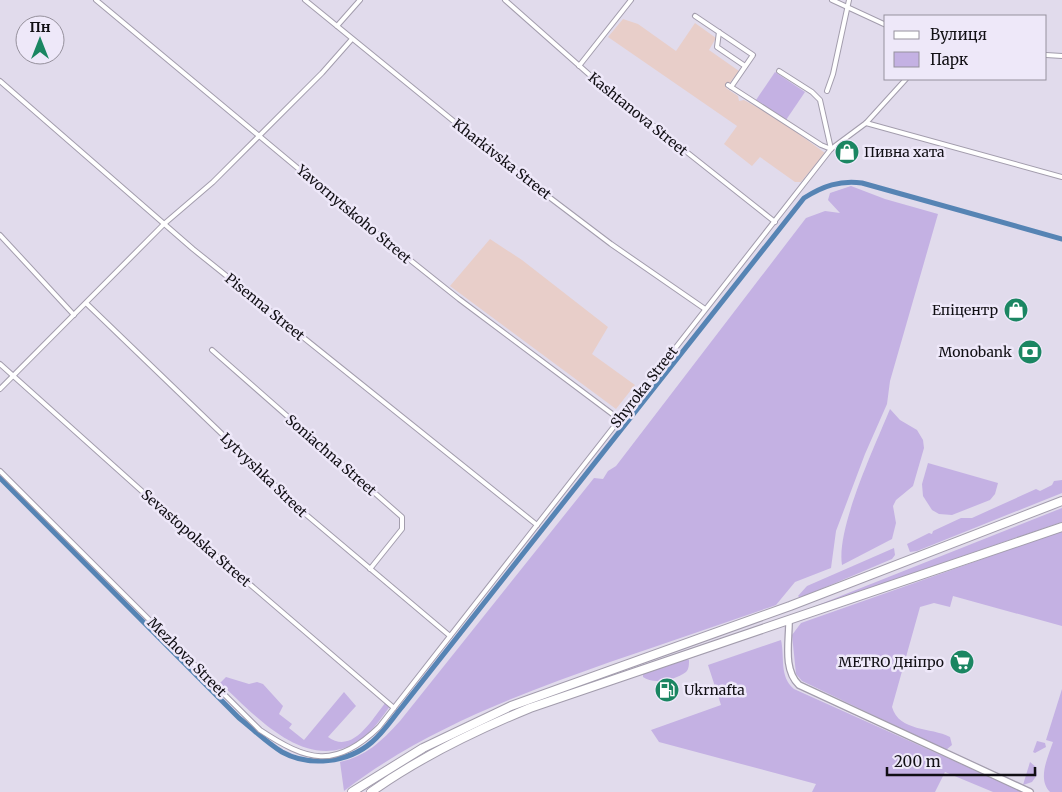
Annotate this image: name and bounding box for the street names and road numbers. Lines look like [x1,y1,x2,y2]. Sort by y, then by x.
street label: Kashtanova Street [585,68,692,160]
street label: Kharkivska Street [449,115,555,203]
street label: Yavornytskoho Street [292,160,415,268]
street label: Pisenna Street [222,269,309,345]
street label: Shyroka Street [606,342,682,432]
street label: Soniachna Street [282,411,380,500]
street label: Lytvyshka Street [217,429,312,521]
street label: Sevastopolska Street [137,485,255,591]
street label: Mezhova Street [144,614,231,701]

